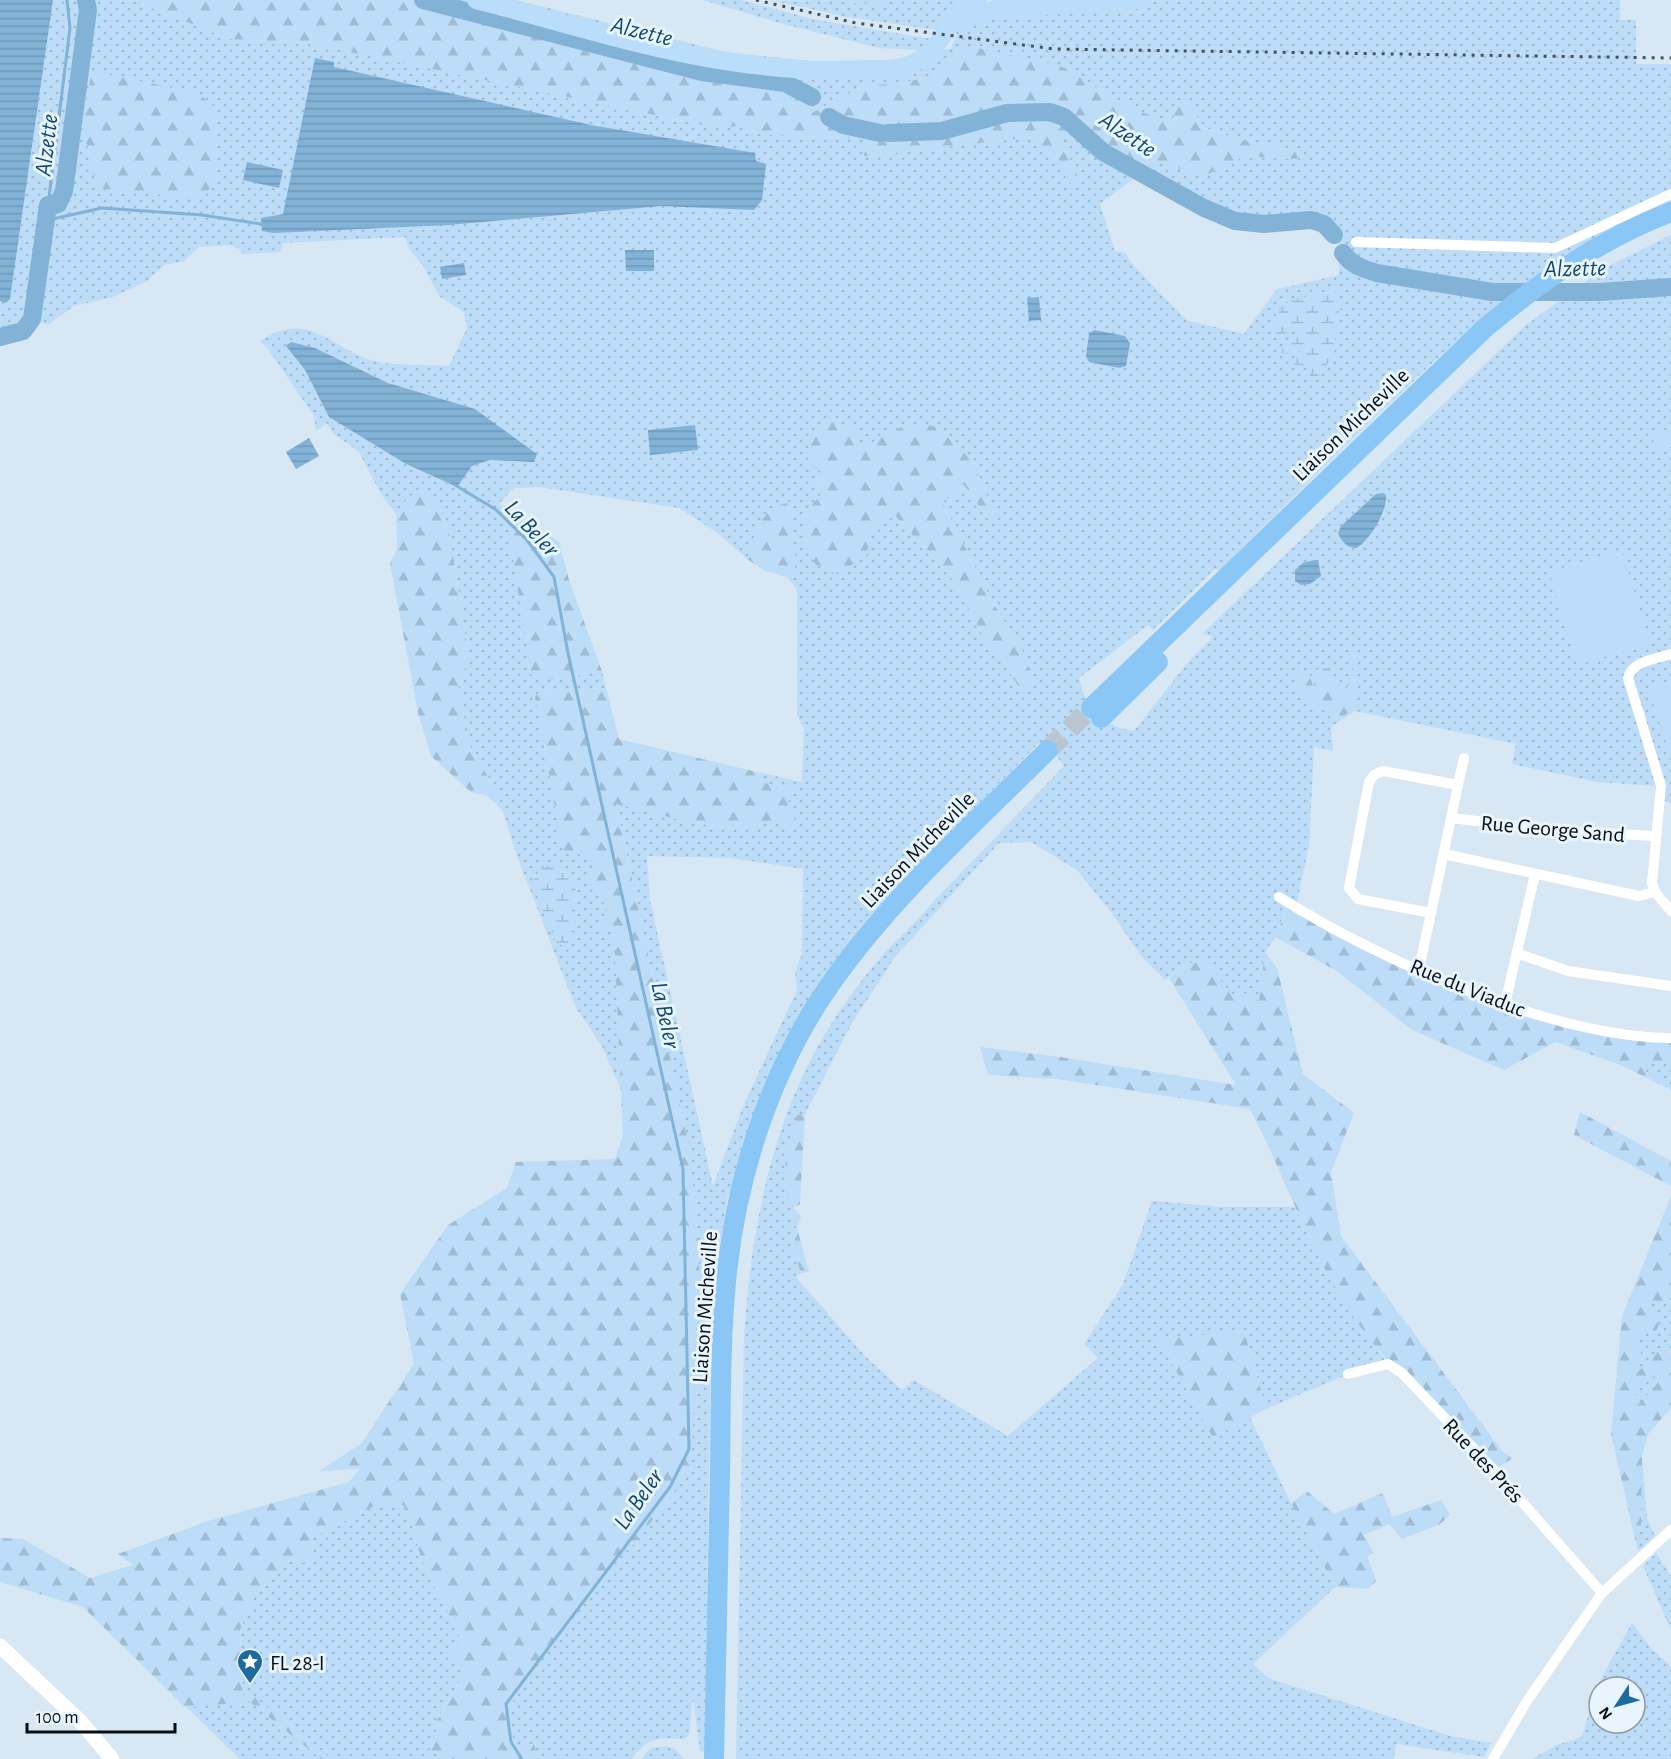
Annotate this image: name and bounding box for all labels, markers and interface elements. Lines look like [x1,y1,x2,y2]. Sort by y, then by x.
water label: Alzette [608,13,675,51]
water label: Alzette [1094,107,1160,162]
water label: Alzette [31,113,63,178]
water label: Alzette [1543,256,1606,282]
street label: Liaison Micheville [1288,364,1413,485]
water label: La Beler [500,496,564,562]
street label: Liaison Micheville [857,787,978,912]
street label: Rue George Sand [1480,812,1626,846]
street label: Rue du Viaduc [1407,955,1529,1021]
water label: La Beler [646,980,684,1052]
street label: Liaison Micheville [689,1230,721,1384]
street label: Rue des Prés [1439,1414,1528,1507]
water label: La Beler [610,1464,669,1534]
place icon: FL 28-I [235,1647,265,1685]
place label: FL 28-I [270,1652,325,1674]
north arrow [1587,1675,1647,1735]
scale bar [27,1696,176,1734]
text: N [1596,1704,1615,1722]
text: 100 m [36,1709,79,1727]

